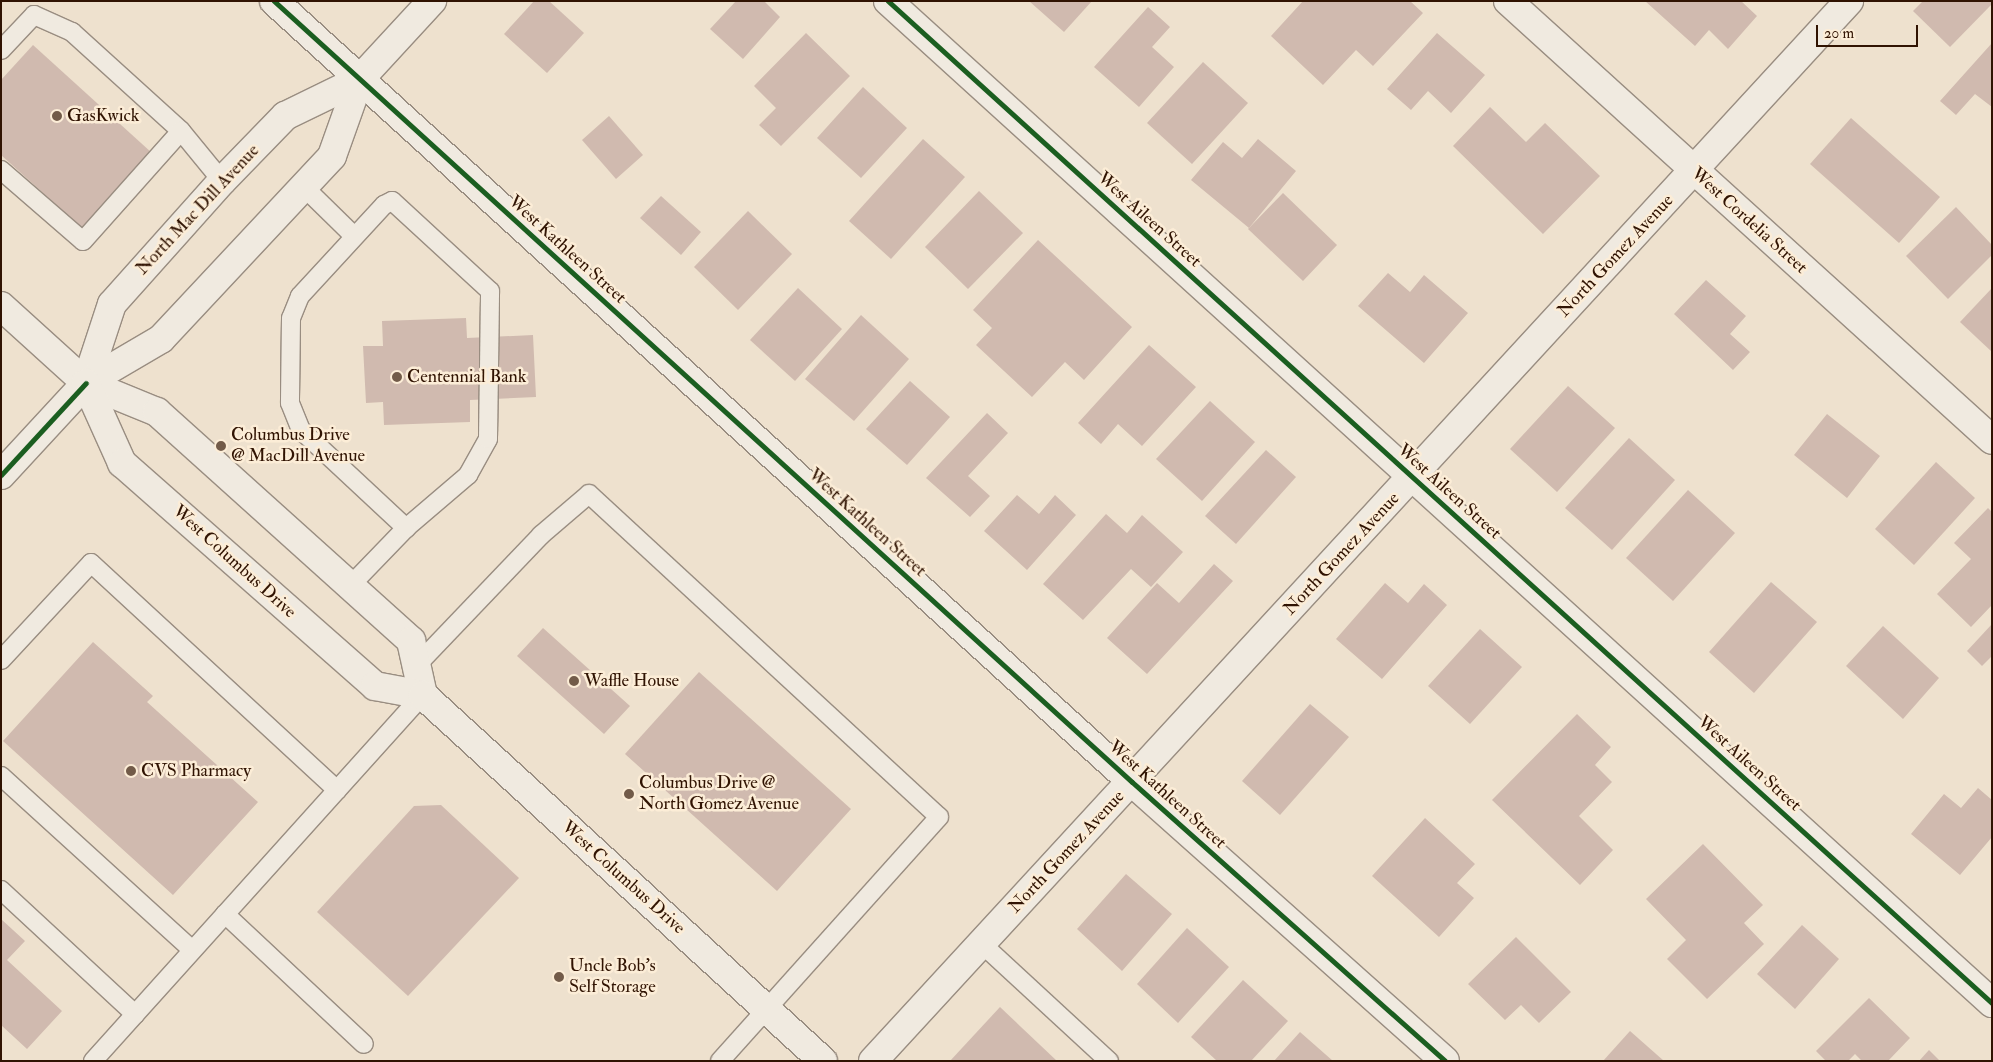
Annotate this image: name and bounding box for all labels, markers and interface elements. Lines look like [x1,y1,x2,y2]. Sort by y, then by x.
scale bar [1818,15,1920,47]
text: 20 m [1824,24,1854,43]
place label: GasKwick [67,105,139,127]
marker: GasKwick [51,110,63,122]
street label: North Mac Dill Avenue [132,140,264,280]
street label: West Cordelia Street [1686,163,1812,279]
street label: West Aileen Street [1093,168,1205,272]
street label: North Gomez Avenue [1554,190,1678,322]
street label: West Kathleen Street [504,191,630,309]
place label: Centennial Bank [407,366,526,388]
marker: Centennial Bank [391,371,403,383]
place label: Columbus Drive @ MacDill Avenue [231,425,365,468]
marker: Columbus Drive @ MacDill Avenue [215,440,227,452]
street label: West Aileen Street [1393,440,1505,544]
street label: West Kathleen Street [804,464,930,582]
street label: North Gomez Avenue [1280,488,1404,620]
street label: West Columbus Drive [168,501,300,623]
place label: Waffle House [584,670,679,692]
marker: Waffle House [568,675,580,687]
street label: West Aileen Street [1693,712,1805,816]
street label: West Kathleen Street [1104,736,1230,854]
place label: CVS Pharmacy [141,760,251,782]
marker: CVS Pharmacy [125,765,137,777]
place label: Columbus Drive @ North Gomez Avenue [639,773,799,816]
street label: North Gomez Avenue [1005,786,1129,918]
marker: Columbus Drive @ North Gomez Avenue [623,788,635,800]
street label: West Columbus Drive [557,817,689,939]
place label: Uncle Bob's Self Storage [569,956,656,999]
marker: Uncle Bob's Self Storage [553,971,565,983]

